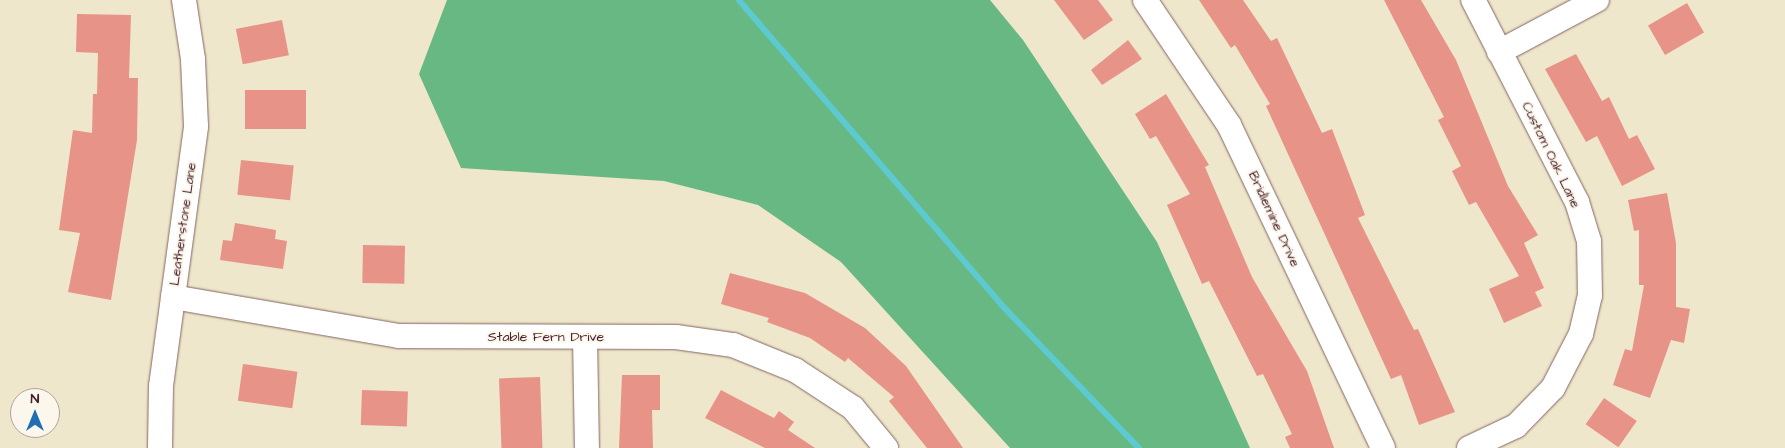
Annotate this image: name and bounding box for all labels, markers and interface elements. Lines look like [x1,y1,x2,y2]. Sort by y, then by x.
street label: Custom Oak Lane [1518,99,1584,211]
street label: Leatherstone Lane [166,161,200,287]
street label: Bridlemine Drive [1244,168,1304,270]
street label: Stable Fern Drive [488,329,604,345]
north arrow [10,388,60,438]
text: N [31,389,39,409]

